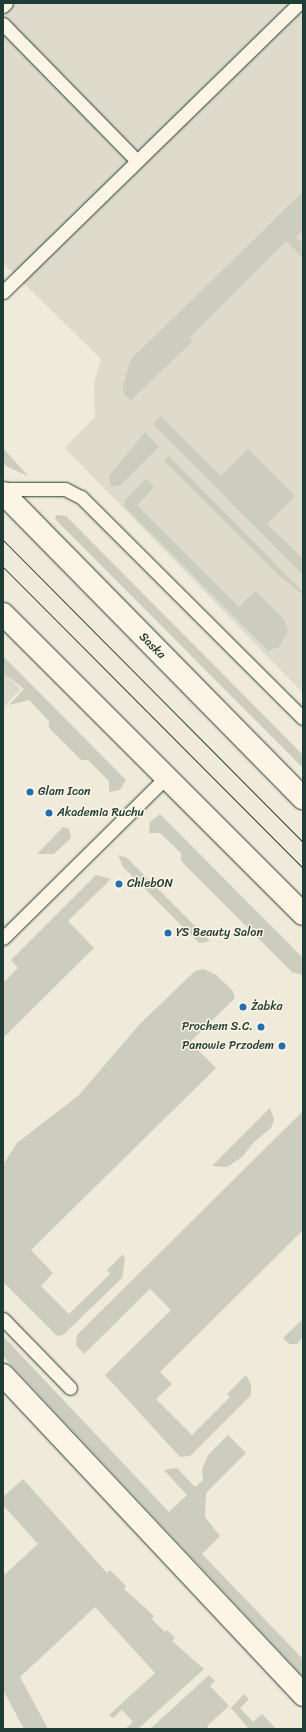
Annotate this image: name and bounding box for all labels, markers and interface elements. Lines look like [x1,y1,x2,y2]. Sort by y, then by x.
street label: Saska [136,630,168,662]
place label: Glam Icon [38,785,91,799]
marker: Glam Icon [25,787,35,797]
place label: Akademia Ruchu [57,806,144,820]
marker: Akademia Ruchu [44,808,54,818]
place label: ChlebON [127,877,173,891]
marker: ChlebON [114,879,124,889]
place label: YS Beauty Salon [176,926,263,940]
marker: YS Beauty Salon [163,928,173,938]
place label: Żabka [251,1000,283,1014]
marker: Żabka [238,1002,248,1012]
place label: Prochem S.C. [182,1020,253,1034]
marker: Prochem S.C. [256,1022,266,1032]
place label: Panowie Przodem [182,1039,274,1053]
marker: Panowie Przodem [277,1041,287,1051]

